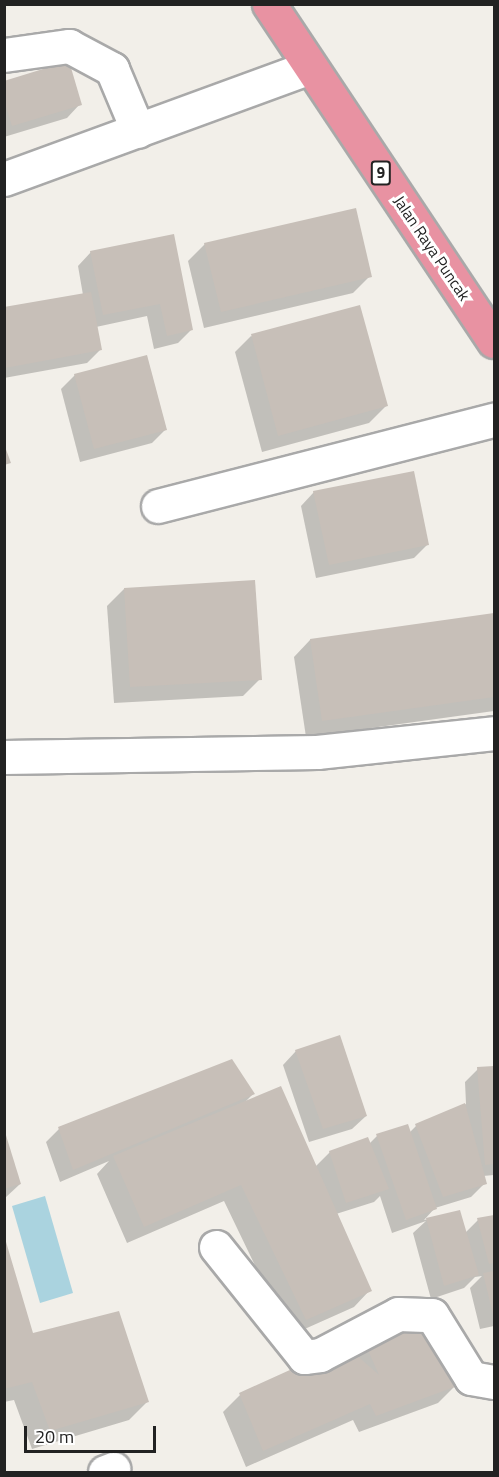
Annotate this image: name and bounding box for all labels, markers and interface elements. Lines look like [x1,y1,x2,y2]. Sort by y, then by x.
road number: 9 [370,161,392,185]
street label: Jalan Raya Puncak [390,192,474,304]
scale bar [27,1414,159,1452]
text: 20 m [35,1423,74,1450]

